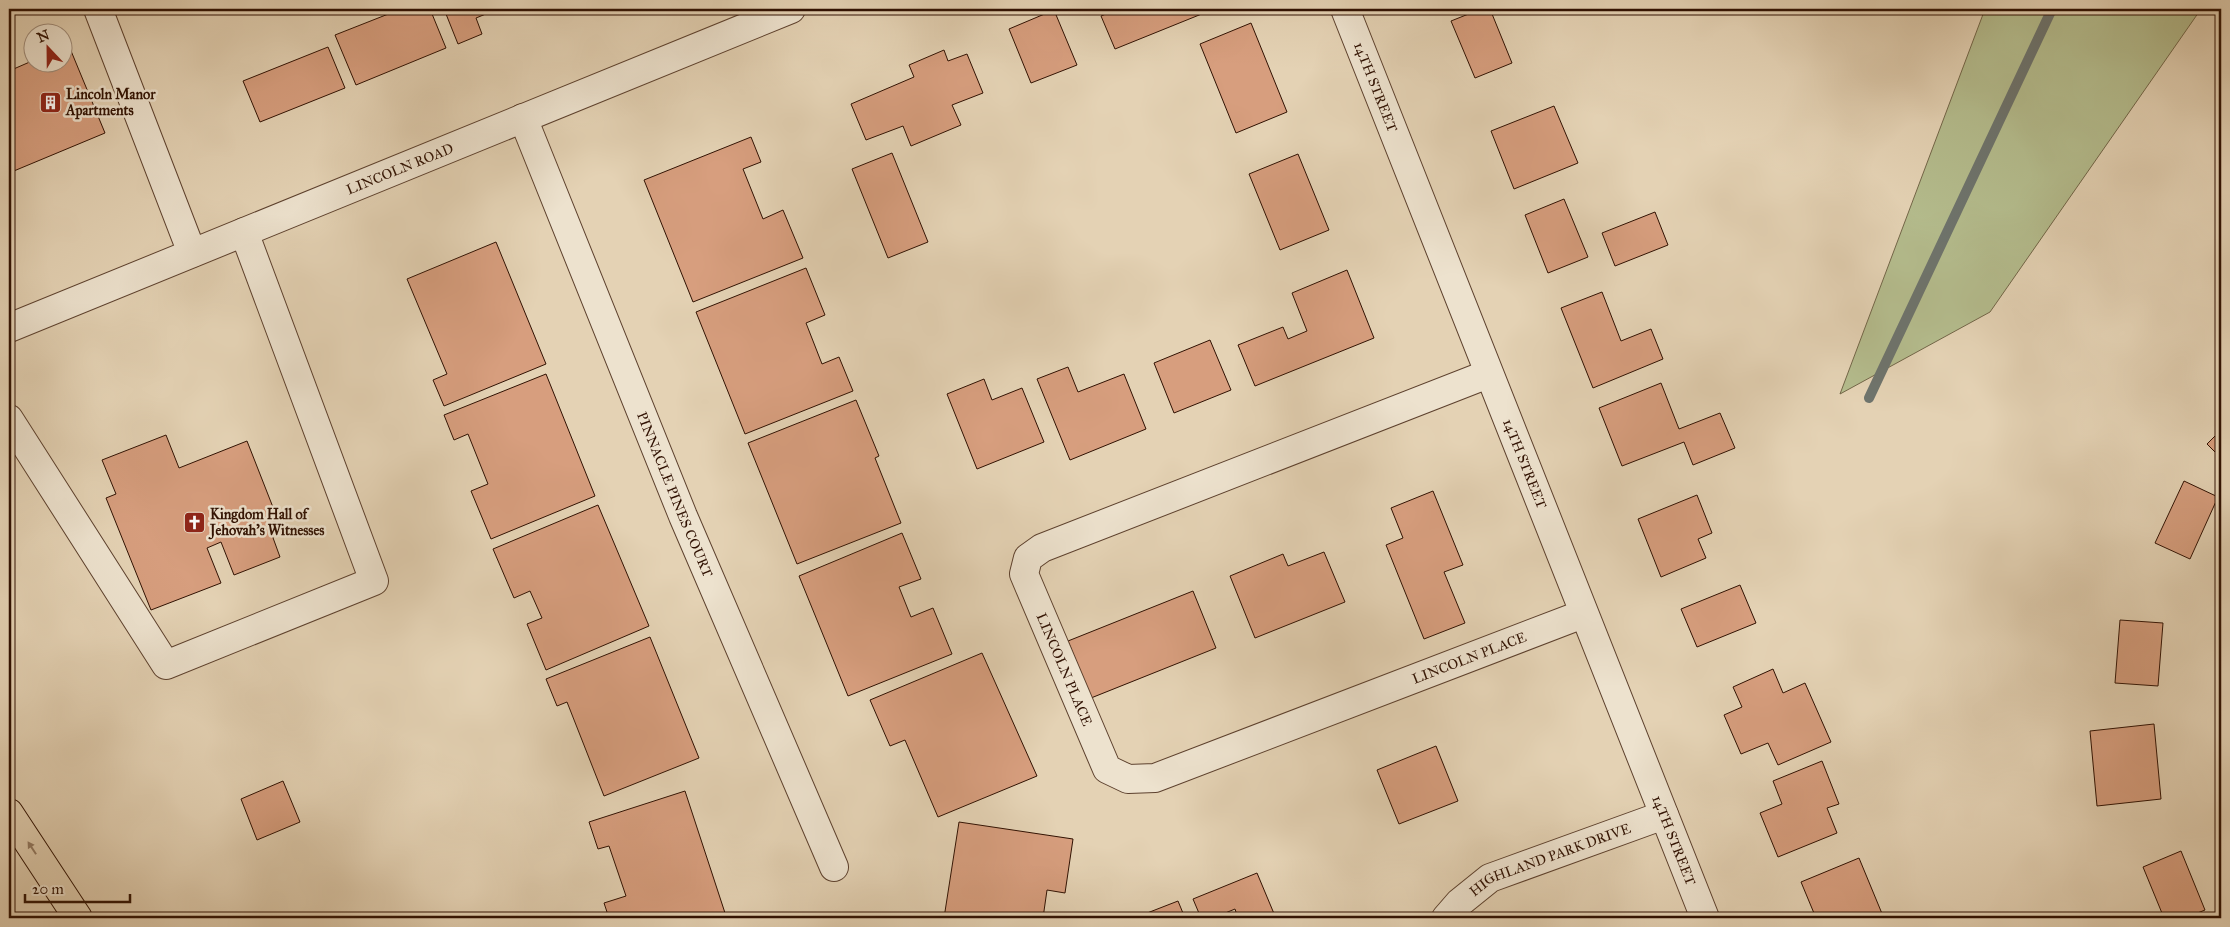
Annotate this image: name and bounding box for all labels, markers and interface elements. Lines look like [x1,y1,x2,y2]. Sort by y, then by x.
north arrow [22,22,72,72]
text: N [35,26,52,47]
street label: 14TH STREET [1350,40,1401,135]
place label: Lincoln Manor Apartments [65,86,156,120]
building icon: Lincoln Manor Apartments [38,90,62,114]
street label: LINCOLN ROAD [344,140,456,198]
street label: PINNACLE PINES COURT [633,410,716,580]
street label: 14TH STREET [1499,416,1550,512]
place label: Kingdom Hall of Jehovah's Witnesses [208,506,324,540]
church icon: Kingdom Hall of Jehovah's Witnesses [182,510,206,534]
street label: LINCOLN PLACE [1033,611,1096,728]
street label: LINCOLN PLACE [1410,629,1529,688]
street label: 14TH STREET [1648,793,1699,888]
street label: HIGHLAND PARK DRIVE [1466,820,1633,900]
one-way arrow [27,842,37,855]
scale bar [25,872,130,904]
text: 20 m [32,880,64,898]

